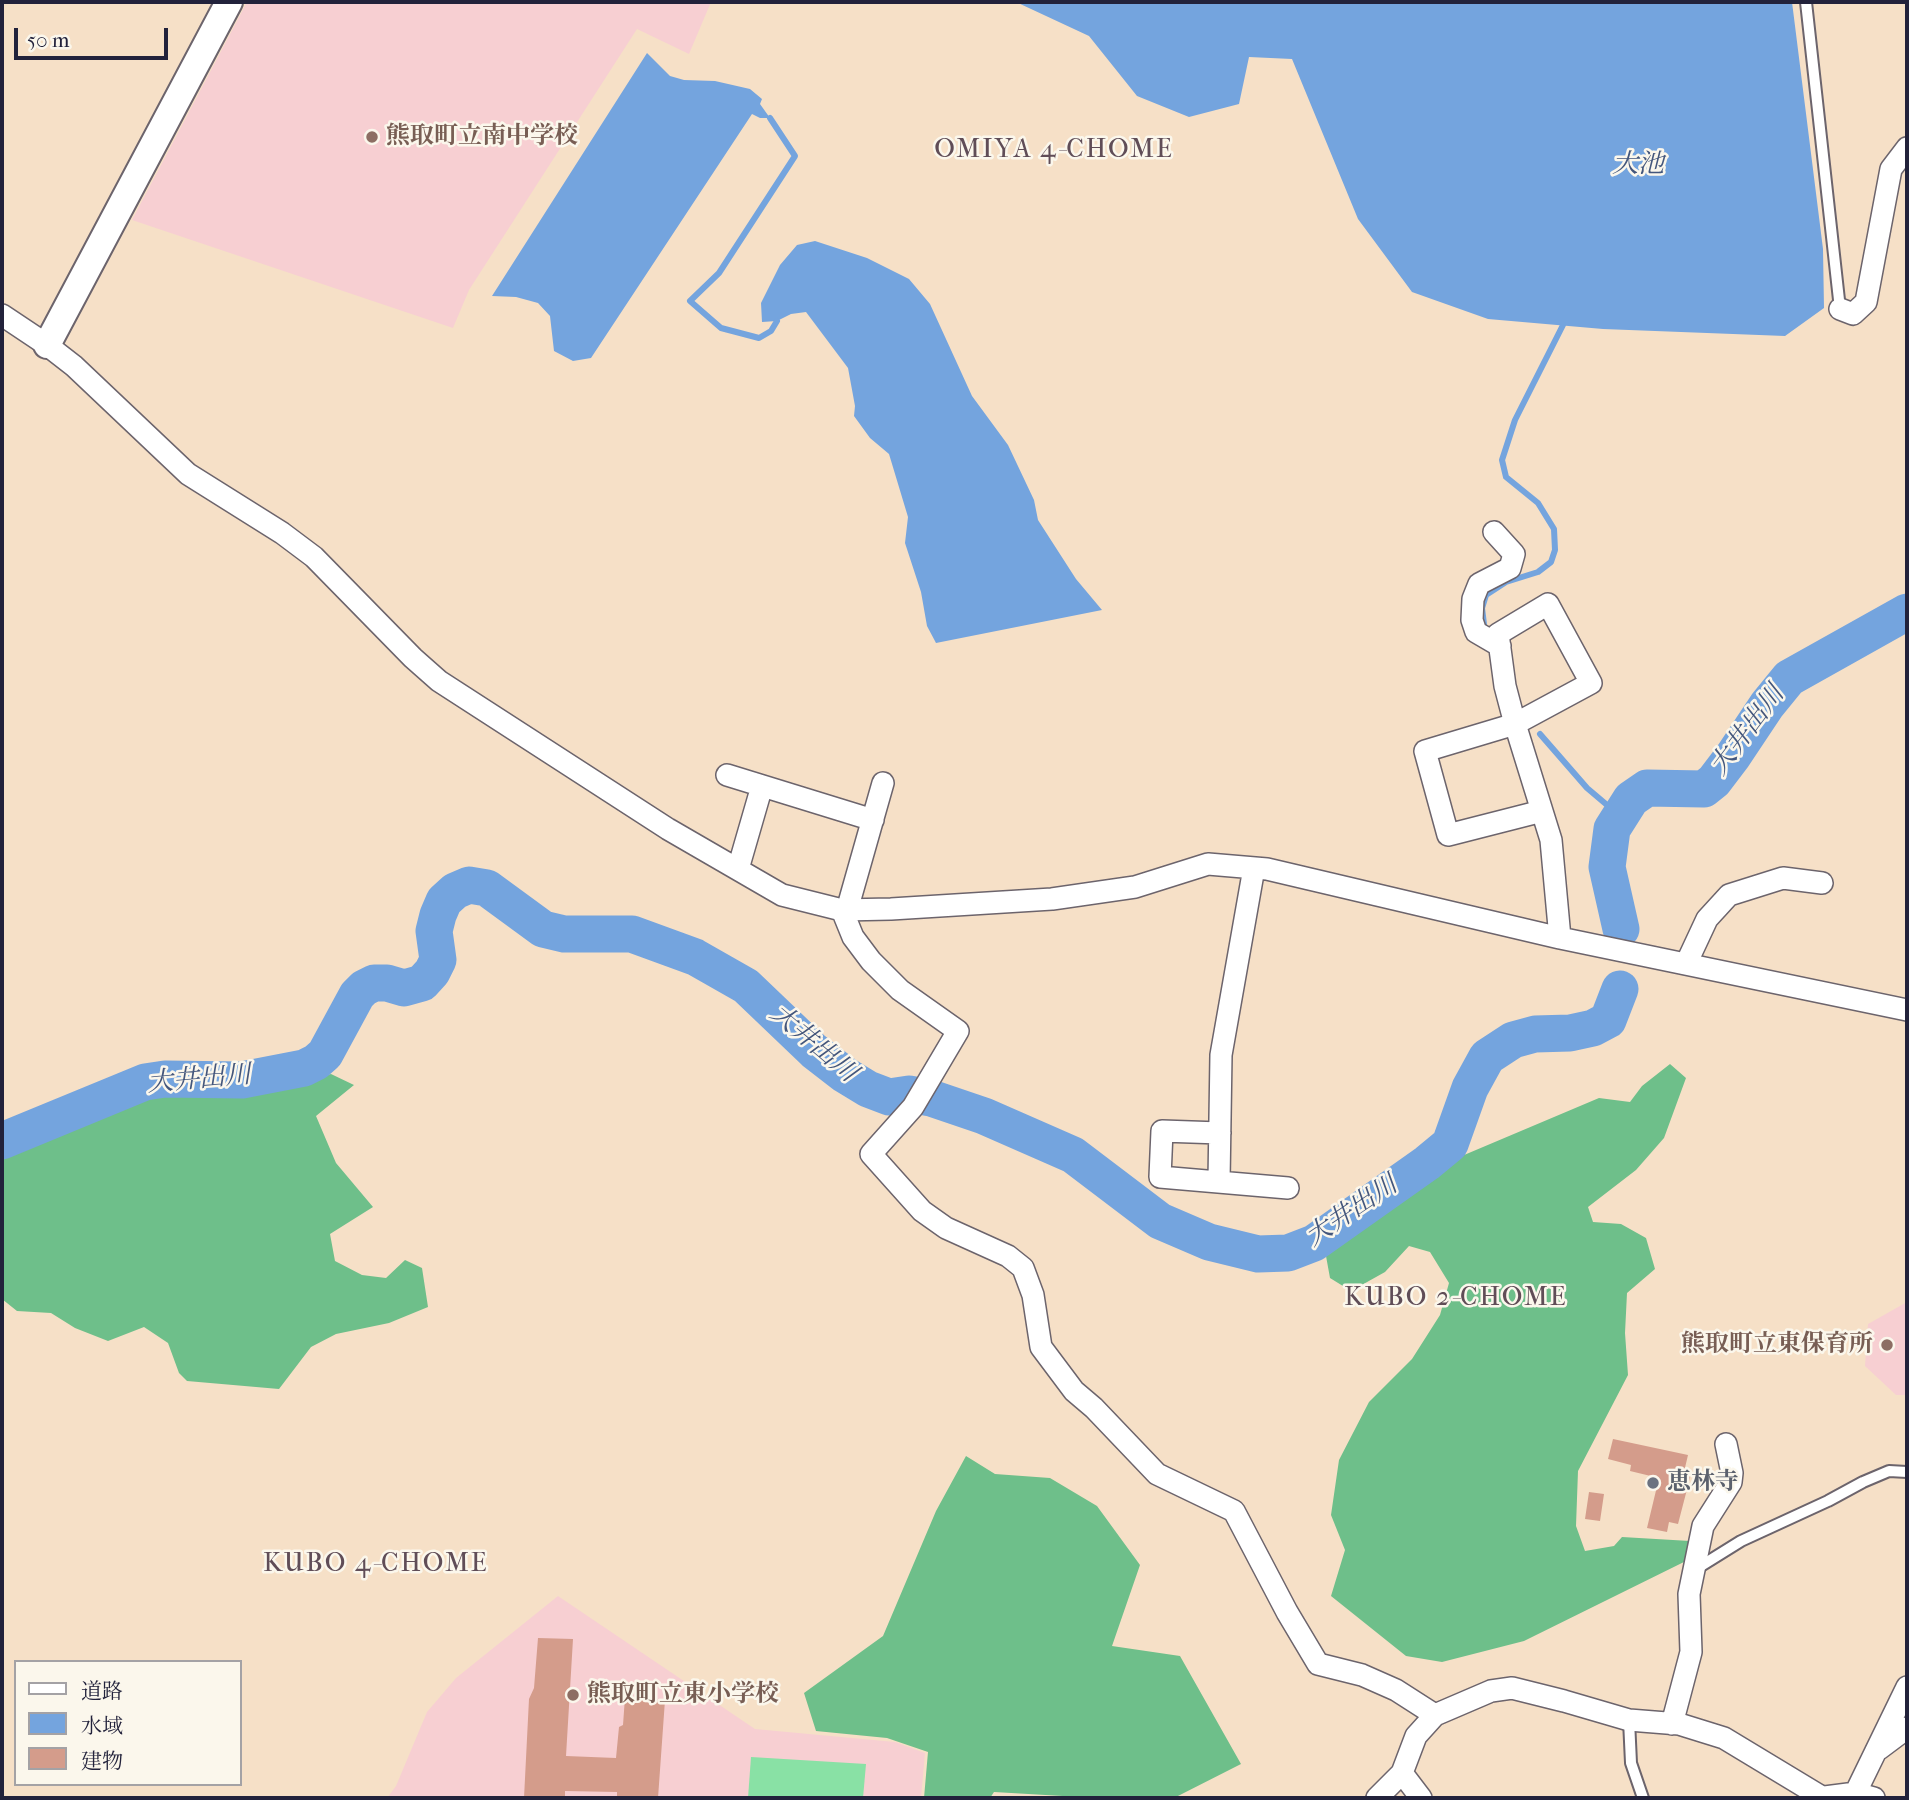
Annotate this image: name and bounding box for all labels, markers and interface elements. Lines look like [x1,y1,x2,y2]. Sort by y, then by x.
scale bar [18,14,172,58]
text: 50 m [27,28,70,52]
place label: 熊取町立南中学校 [386,123,578,151]
marker: 熊取町立南中学校 [364,129,380,145]
district label: OMIYA 4-CHOME [936,135,1172,167]
water label: 大池 [1612,150,1664,182]
water label: 大井出川 [1704,680,1792,782]
water label: 大井出川 [763,999,863,1089]
water label: 大井出川 [146,1060,252,1100]
water label: 大井出川 [1300,1170,1404,1254]
district label: KUBO 2-CHOME [1346,1283,1566,1315]
place label: 熊取町立東保育所 [1681,1331,1873,1359]
marker: 熊取町立東保育所 [1879,1337,1895,1353]
place label: 恵林寺 [1667,1469,1739,1497]
marker: 恵林寺 [1645,1475,1661,1491]
district label: KUBO 4-CHOME [265,1549,487,1581]
legend [14,1660,242,1786]
text: 道路 [81,1679,123,1703]
place label: 熊取町立東小学校 [587,1681,779,1709]
marker: 熊取町立東小学校 [565,1687,581,1703]
text: 水域 [81,1714,123,1738]
text: 建物 [81,1749,123,1773]

